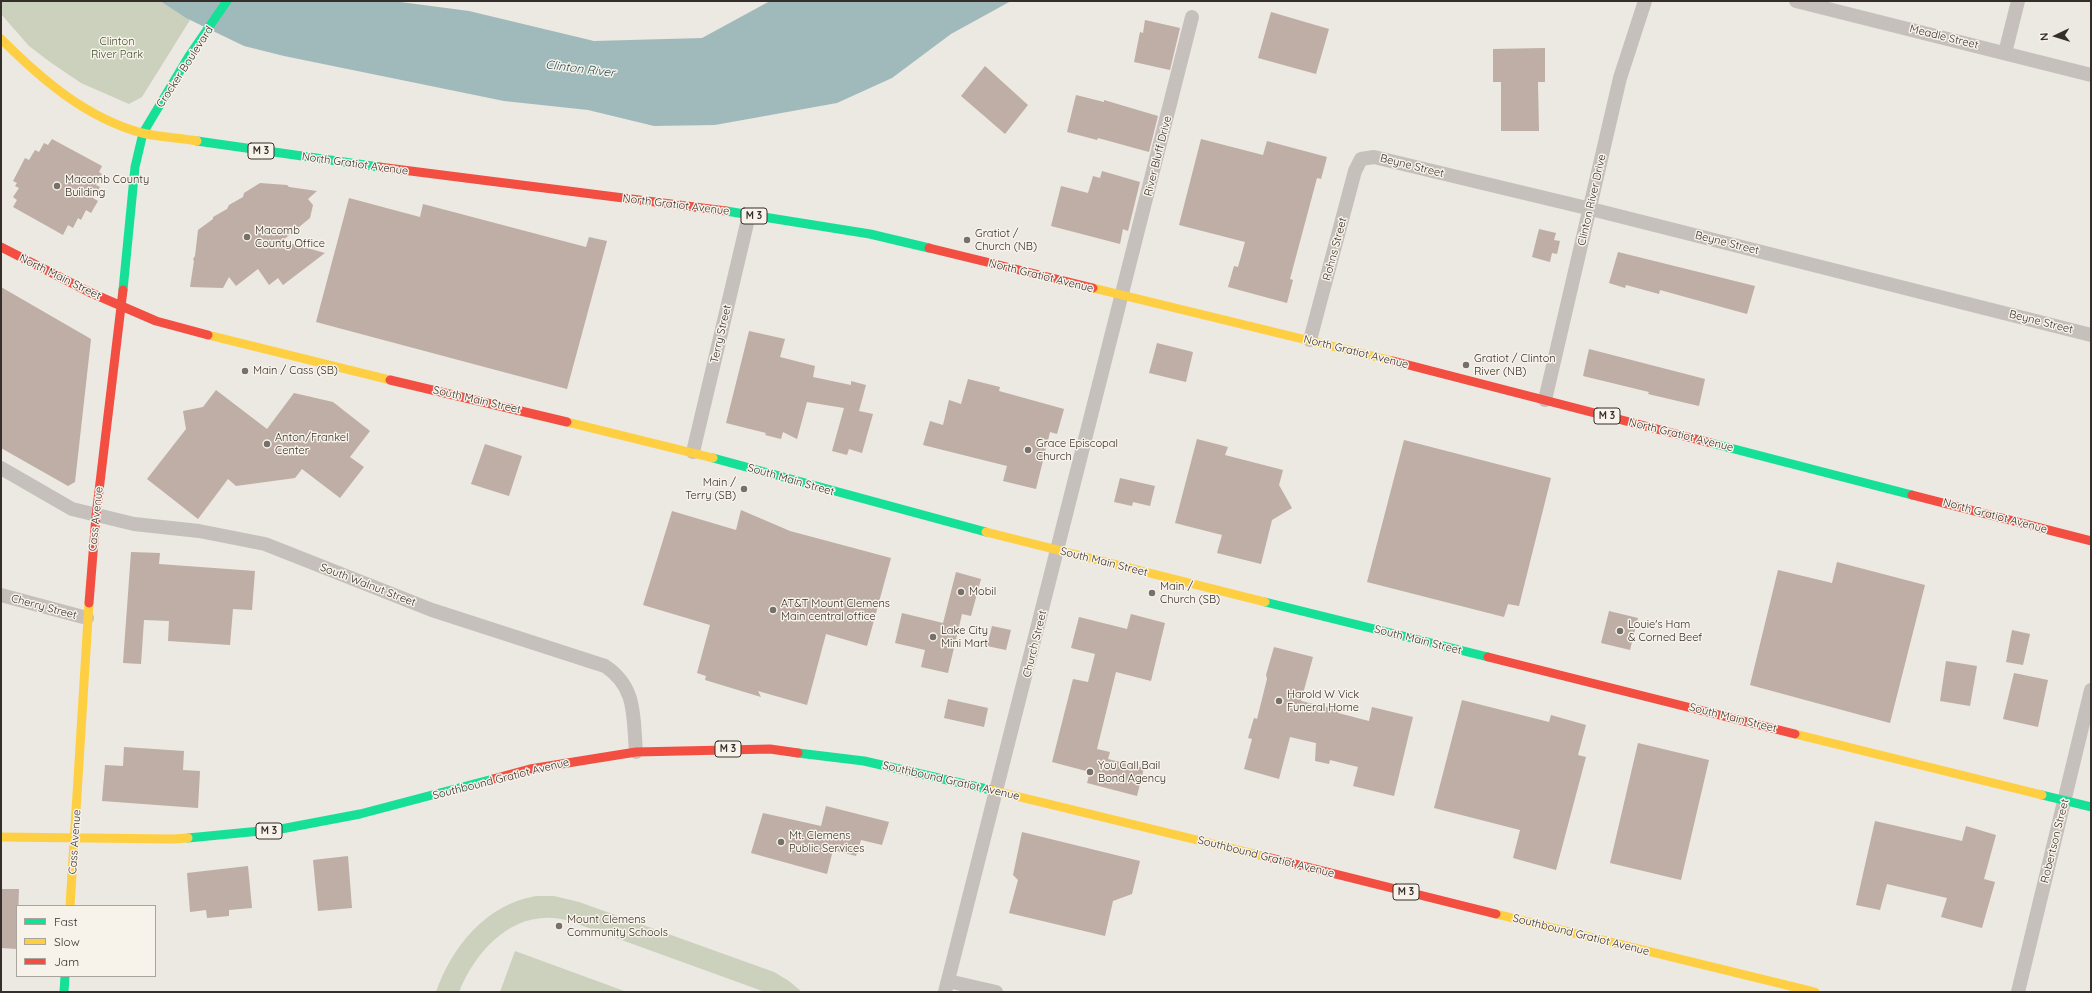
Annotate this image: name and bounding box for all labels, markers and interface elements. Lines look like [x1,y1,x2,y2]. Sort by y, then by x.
north arrow [2036,16,2076,56]
street label: Meadle Street [1908,22,1980,52]
street label: Crocker Boulevard [154,24,216,110]
text: N [2037,32,2051,41]
park label: Clinton River Park [91,35,143,61]
water label: Clinton River [544,58,616,80]
street label: River Bluff Drive [1142,115,1174,197]
road number: M 3 [248,143,274,159]
street label: North Gratiot Avenue [301,150,409,178]
street label: Beyne Street [1379,152,1445,180]
street label: Clinton River Drive [1575,153,1609,247]
place label: Macomb County Building [65,173,149,199]
marker: Macomb County Building [52,181,62,191]
street label: North Gratiot Avenue [622,192,730,218]
road number: M 3 [741,208,767,224]
street label: Rohns Street [1320,216,1350,282]
place label: Macomb County Office [255,224,325,250]
place label: Gratiot / Church (NB) [975,227,1037,253]
street label: Beyne Street [1694,229,1760,257]
marker: Macomb County Office [242,232,252,242]
marker: Gratiot / Church (NB) [962,235,972,245]
street label: North Main Street [17,251,103,303]
street label: North Gratiot Avenue [987,257,1095,295]
street label: Terry Street [708,304,734,364]
street label: Beyne Street [2008,308,2074,336]
street label: North Gratiot Avenue [1302,333,1410,371]
place label: Gratiot / Clinton River (NB) [1474,352,1556,378]
marker: Gratiot / Clinton River (NB) [1461,360,1471,370]
place label: Main / Cass (SB) [253,364,338,378]
marker: Main / Cass (SB) [240,366,250,376]
street label: South Main Street [432,383,522,417]
road number: M 3 [1594,408,1620,424]
street label: North Gratiot Avenue [1627,416,1735,454]
place label: Anton/Frankel Center [275,431,349,457]
place label: Grace Episcopal Church [1036,437,1118,463]
marker: Anton/Frankel Center [262,439,272,449]
marker: Grace Episcopal Church [1023,445,1033,455]
street label: South Main Street [746,461,836,499]
place label: Main / Terry (SB) [685,476,736,502]
marker: Main / Terry (SB) [739,484,749,494]
street label: Cass Avenue [86,486,106,552]
street label: North Gratiot Avenue [1941,496,2049,536]
street label: South Main Street [1059,545,1149,579]
street label: South Walnut Street [318,561,418,609]
place label: Main / Church (SB) [1160,580,1220,606]
place label: Mobil [969,585,996,599]
marker: Mobil [956,587,966,597]
marker: Main / Church (SB) [1147,588,1157,598]
street label: Cherry Street [10,592,78,622]
place label: AT&T Mount Clemens Main central office [781,597,890,623]
marker: AT&T Mount Clemens Main central office [768,605,778,615]
street label: Church Street [1020,609,1050,679]
place label: Louie's Ham & Corned Beef [1628,618,1702,644]
street label: South Main Street [1373,623,1463,657]
place label: Lake City Mini Mart [941,624,988,650]
marker: Louie's Ham & Corned Beef [1615,626,1625,636]
marker: Lake City Mini Mart [928,632,938,642]
place label: Harold W Vick Funeral Home [1287,688,1359,714]
marker: Harold W Vick Funeral Home [1274,696,1284,706]
street label: South Main Street [1688,701,1778,735]
road number: M 3 [715,741,741,757]
street label: Southbound Gratiot Avenue [431,756,571,802]
street label: Southbound Gratiot Avenue [881,759,1021,803]
place label: You Call Bail Bond Agency [1098,759,1166,785]
marker: You Call Bail Bond Agency [1085,767,1095,777]
street label: Robertson Street [2038,798,2072,884]
street label: Cass Avenue [66,809,84,875]
road number: M 3 [256,823,282,839]
place label: Mt. Clemens Public Services [789,829,864,855]
street label: Southbound Gratiot Avenue [1196,834,1336,880]
marker: Mt. Clemens Public Services [776,837,786,847]
road number: M 3 [1393,884,1419,900]
legend [16,905,156,977]
street label: Southbound Gratiot Avenue [1511,912,1651,958]
place label: Mount Clemens Community Schools [567,913,668,939]
text: Fast [54,914,78,929]
marker: Mount Clemens Community Schools [554,921,564,931]
text: Slow [54,934,80,949]
text: Jam [54,954,79,969]

